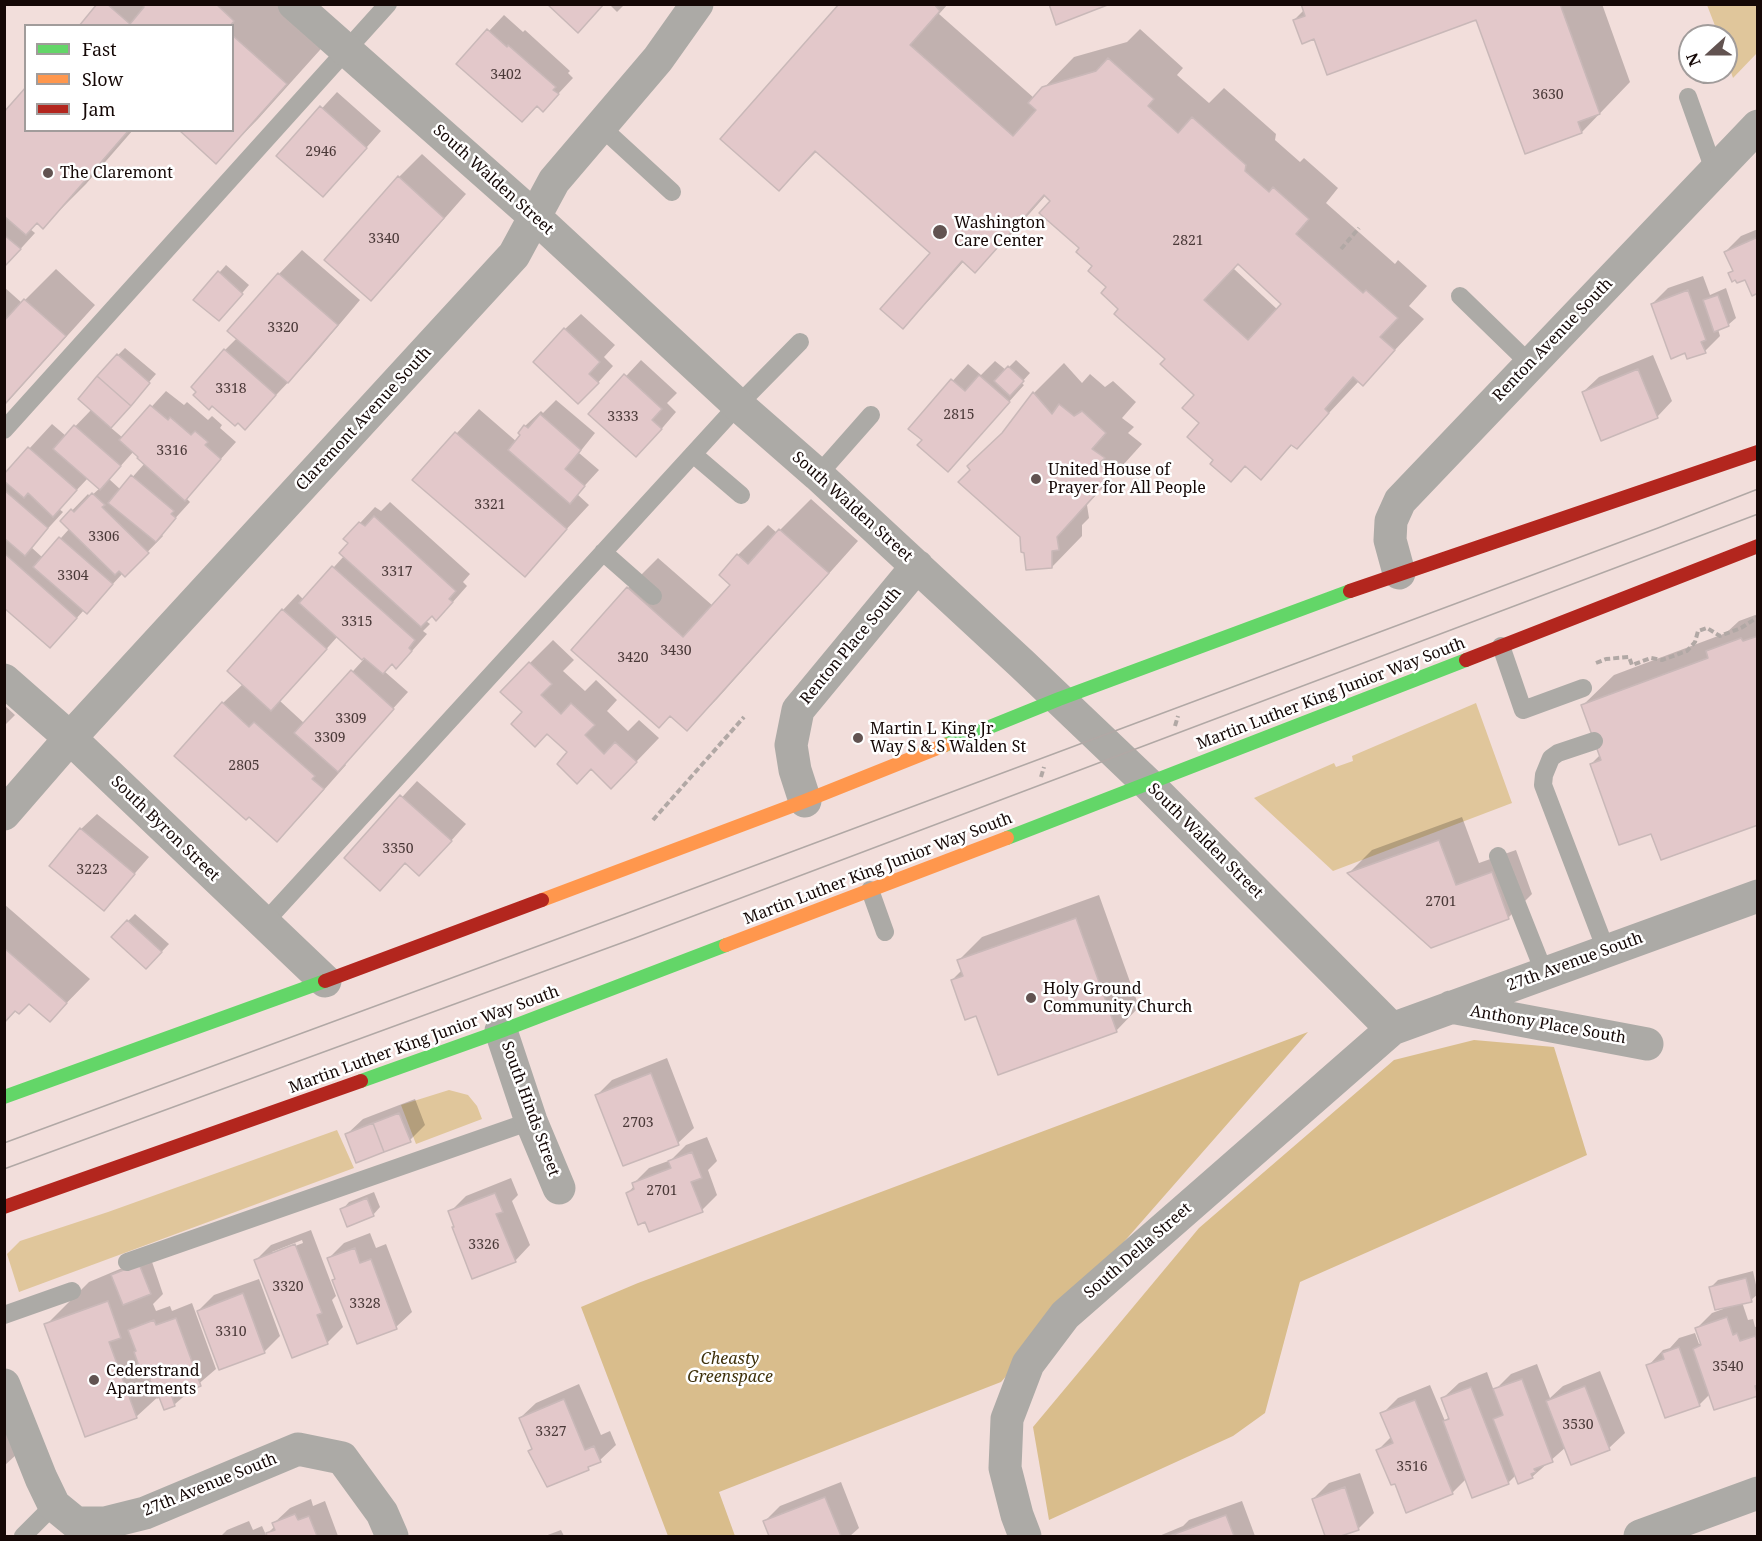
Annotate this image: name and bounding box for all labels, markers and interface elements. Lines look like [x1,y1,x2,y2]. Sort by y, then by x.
legend [24,24,234,132]
north arrow [1678,24,1738,84]
text: Fast [82,37,117,61]
text: N [1681,50,1706,70]
text: Slow [82,67,123,91]
house number: 3402 [490,67,522,83]
house number: 3630 [1532,87,1564,103]
text: Jam [82,97,116,121]
street label: South Walden Street [429,121,557,239]
house number: 2946 [305,144,337,160]
place label: The Claremont [60,163,173,183]
marker: The Claremont [41,166,55,180]
place label: Washington Care Center [954,213,1045,251]
marker: Washington Care Center [931,223,949,241]
house number: 3340 [368,231,400,247]
house number: 2821 [1172,233,1204,249]
street label: Renton Avenue South [1489,274,1617,406]
house number: 3320 [267,320,299,336]
street label: Claremont Avenue South [292,343,436,495]
house number: 3318 [215,381,247,397]
house number: 2815 [943,407,975,423]
house number: 3333 [607,409,639,425]
house number: 3316 [156,443,188,459]
street label: South Walden Street [788,448,916,566]
place label: United House of Prayer for All People [1048,460,1206,498]
marker: United House of Prayer for All People [1029,472,1043,486]
house number: 3321 [474,497,506,513]
house number: 3306 [88,529,120,545]
house number: 3317 [381,564,413,580]
house number: 3304 [57,568,89,584]
street label: Renton Place South [796,584,906,708]
house number: 3315 [341,614,373,630]
street label: Martin Luther King Junior Way South [1194,634,1468,754]
house number: 3430 [660,643,692,659]
house number: 3420 [617,650,649,666]
house number: 3309 [335,711,367,727]
place label: Martin L King Jr Way S & S Walden St [870,719,1026,757]
house number: 3309 [314,730,346,746]
marker: Martin L King Jr Way S & S Walden St [851,731,865,745]
house number: 2805 [228,758,260,774]
street label: South Byron Street [107,772,223,886]
street label: South Walden Street [1143,779,1267,903]
street label: Martin Luther King Junior Way South [741,809,1015,929]
house number: 3350 [382,841,414,857]
house number: 3223 [76,862,108,878]
house number: 2701 [1425,894,1457,910]
street label: 27th Avenue South [1504,929,1646,995]
place label: Holy Ground Community Church [1043,979,1192,1017]
street label: Martin Luther King Junior Way South [286,982,562,1098]
marker: Holy Ground Community Church [1024,991,1038,1005]
street label: Anthony Place South [1469,1002,1627,1048]
street label: South Hinds Street [497,1039,563,1179]
house number: 2703 [622,1115,654,1131]
house number: 2701 [646,1183,678,1199]
street label: South Della Street [1080,1199,1196,1303]
house number: 3326 [468,1237,500,1253]
house number: 3320 [272,1279,304,1295]
house number: 3328 [349,1296,381,1312]
house number: 3310 [215,1324,247,1340]
park label: Cheasty Greenspace [687,1349,773,1387]
house number: 3540 [1712,1359,1744,1375]
place label: Cederstrand Apartments [106,1361,200,1399]
marker: Cederstrand Apartments [87,1373,101,1387]
house number: 3530 [1562,1417,1594,1433]
house number: 3327 [535,1424,567,1440]
street label: 27th Avenue South [140,1449,280,1521]
house number: 3516 [1396,1459,1428,1475]

